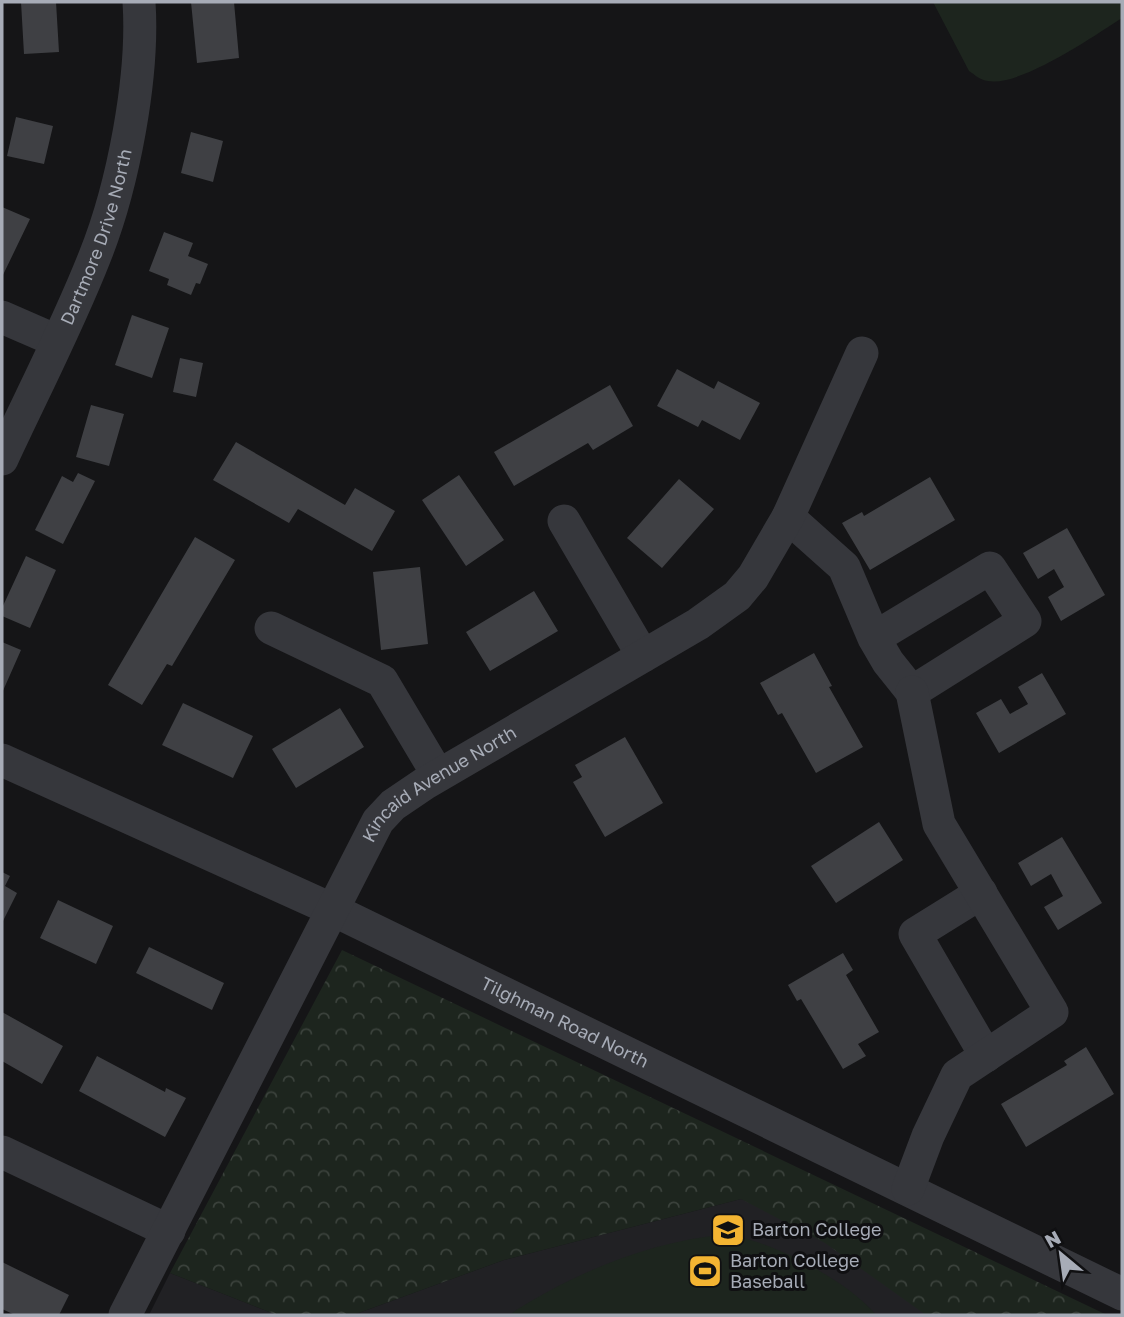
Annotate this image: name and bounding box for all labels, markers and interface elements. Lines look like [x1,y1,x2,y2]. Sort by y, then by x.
street label: Dartmore Drive North [55,147,136,328]
street label: Kincaid Avenue North [357,721,520,846]
street label: Tilghman Road North [477,972,653,1072]
school or university icon: Barton College [709,1211,747,1249]
place label: Barton College [752,1218,882,1240]
north arrow [1026,1219,1096,1289]
text: N [1041,1225,1064,1252]
place label: Barton College Baseball [730,1249,860,1292]
sports icon: Barton College Baseball [686,1252,724,1290]

